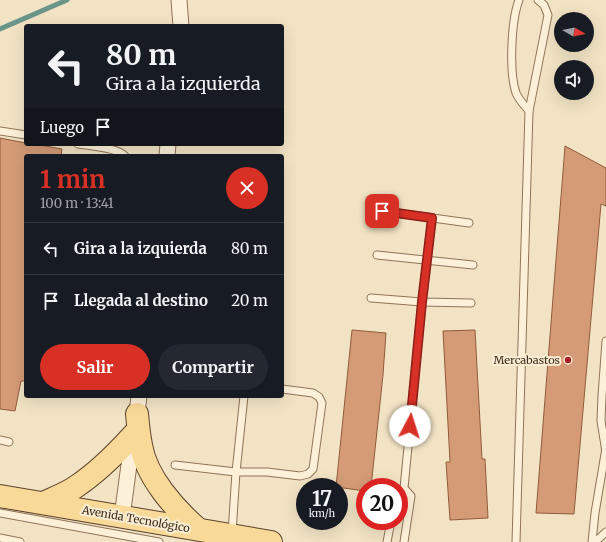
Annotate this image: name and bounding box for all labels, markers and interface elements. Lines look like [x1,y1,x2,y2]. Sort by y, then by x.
north arrow [554,12,594,52]
map controls [554,12,594,100]
text: 80 m [106,37,177,73]
icon: left [40,40,92,92]
button: sound [554,60,594,100]
text: Gira a la izquierda [106,72,261,95]
icon: arrive [92,116,114,138]
text: Luego [40,118,84,137]
text: 1 min [40,164,105,195]
button: close [226,167,268,209]
pin [365,194,399,228]
text: 100 m · 13:41 [40,195,114,212]
icon: arrive [371,200,393,222]
icon: left [40,238,62,260]
text: Gira a la izquierda [74,239,207,258]
text: 80 m [231,239,268,258]
icon: arrive [40,290,62,312]
text: Llegada al destino [74,291,208,310]
text: 20 m [231,291,268,310]
button: Salir [40,344,150,390]
button: Compartir [158,344,268,390]
place label: Mercabastos [494,353,560,367]
marker: Mercabastos [563,355,573,365]
position arrow [389,405,431,447]
speed limit sign: 20 [356,478,408,530]
text: 17 [312,486,332,511]
street label: Avenida Tecnológico [80,502,192,535]
text: km/h [309,507,335,520]

